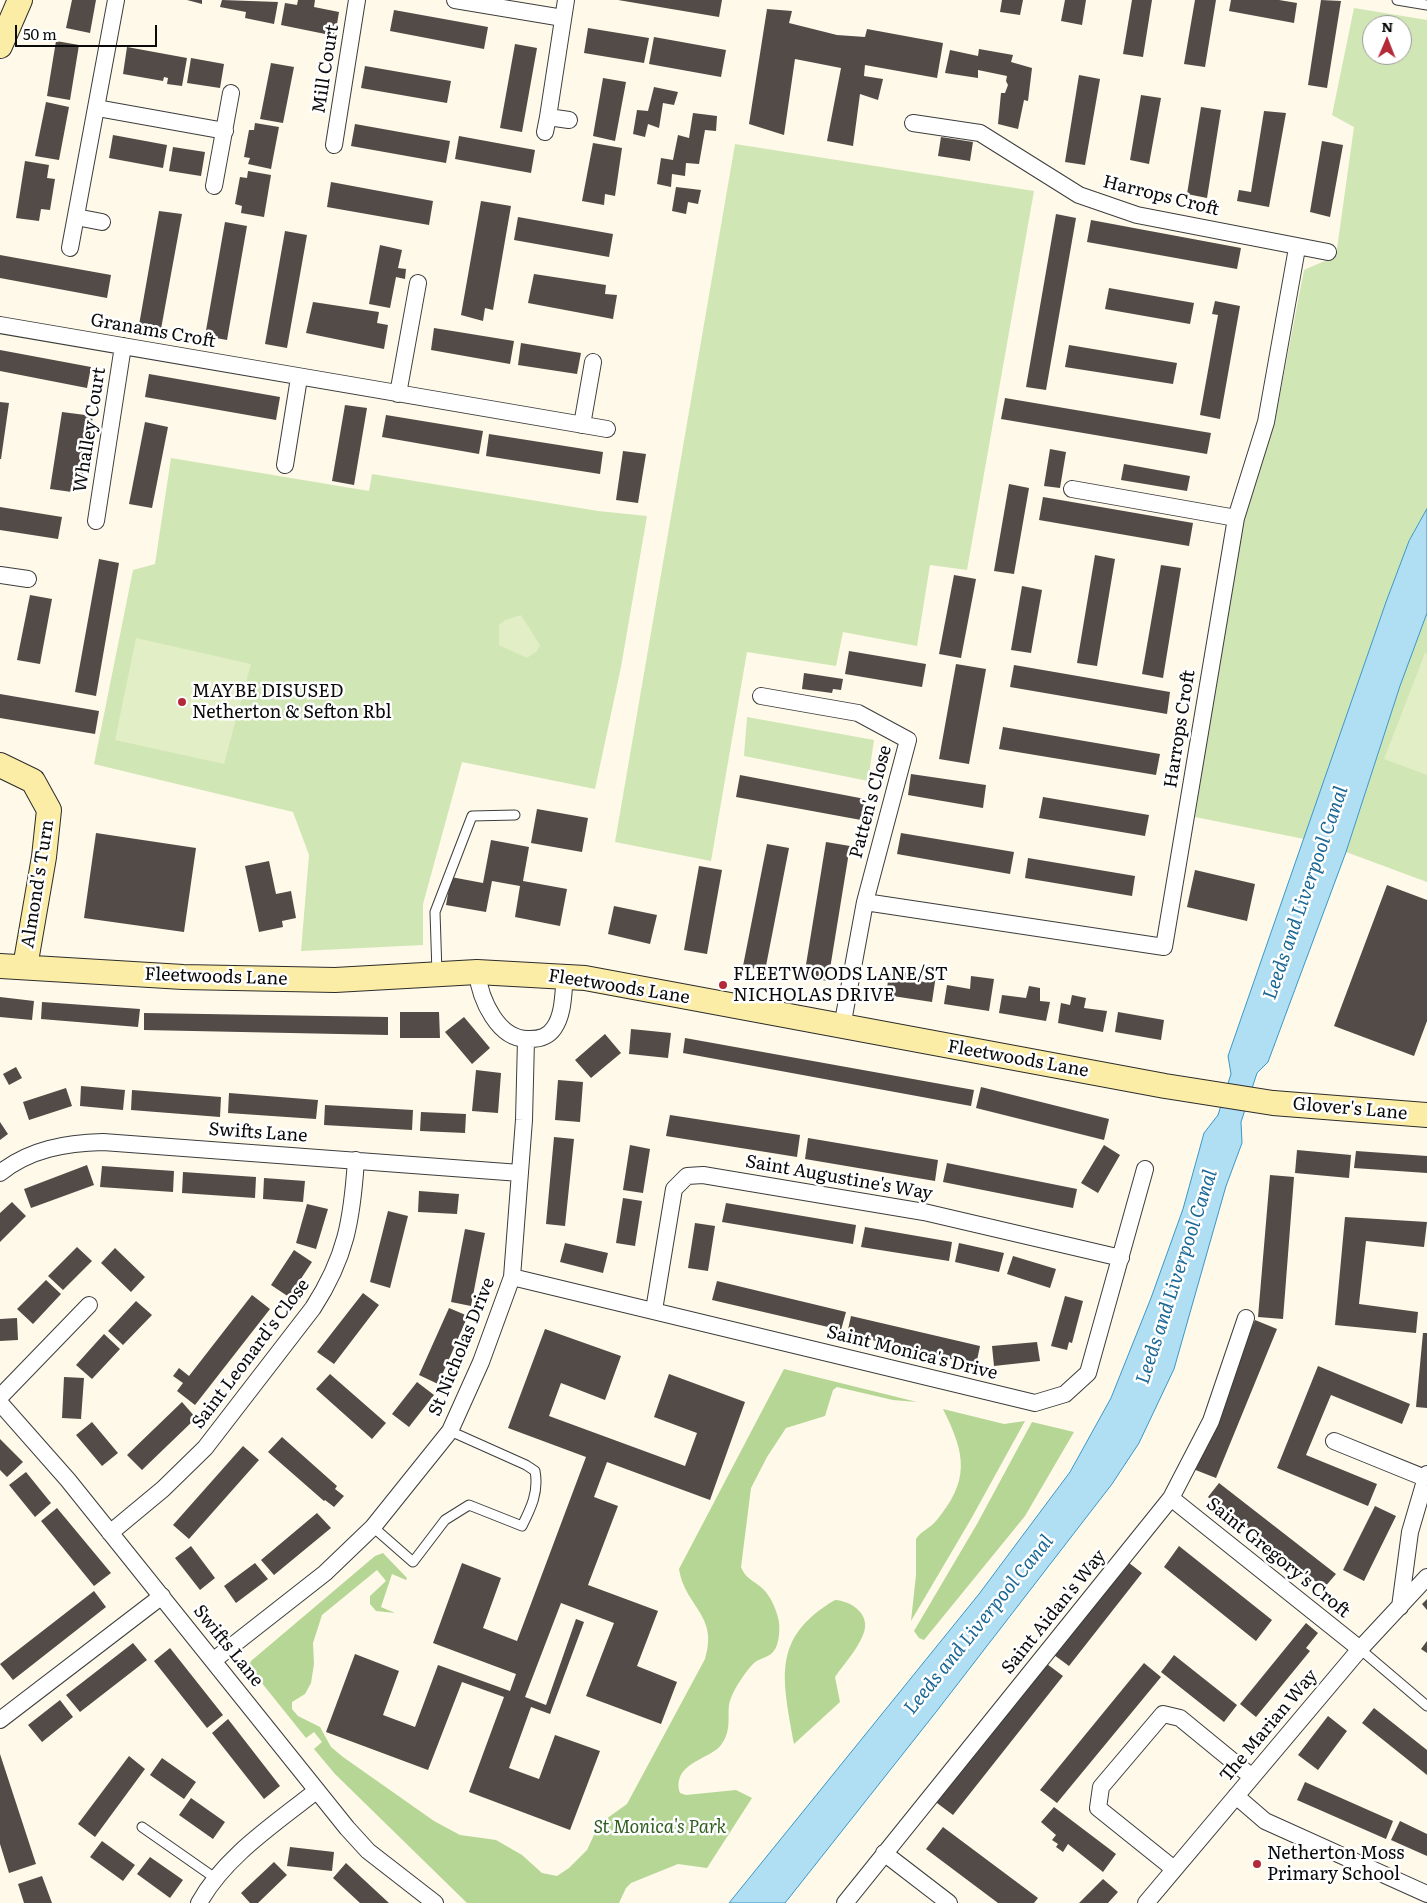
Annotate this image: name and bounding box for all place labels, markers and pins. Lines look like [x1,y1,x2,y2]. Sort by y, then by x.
place label: MAYBE DISUSED Netherton & Sefton Rbl [192,681,391,724]
marker: MAYBE DISUSED Netherton & Sefton Rbl [176,696,188,708]
place label: FLEETWOODS LANE/ST NICHOLAS DRIVE [733,964,948,1006]
marker: FLEETWOODS LANE/ST NICHOLAS DRIVE [717,979,729,991]
place label: Netherton Moss Primary School [1267,1843,1404,1886]
marker: Netherton Moss Primary School [1251,1858,1263,1870]

